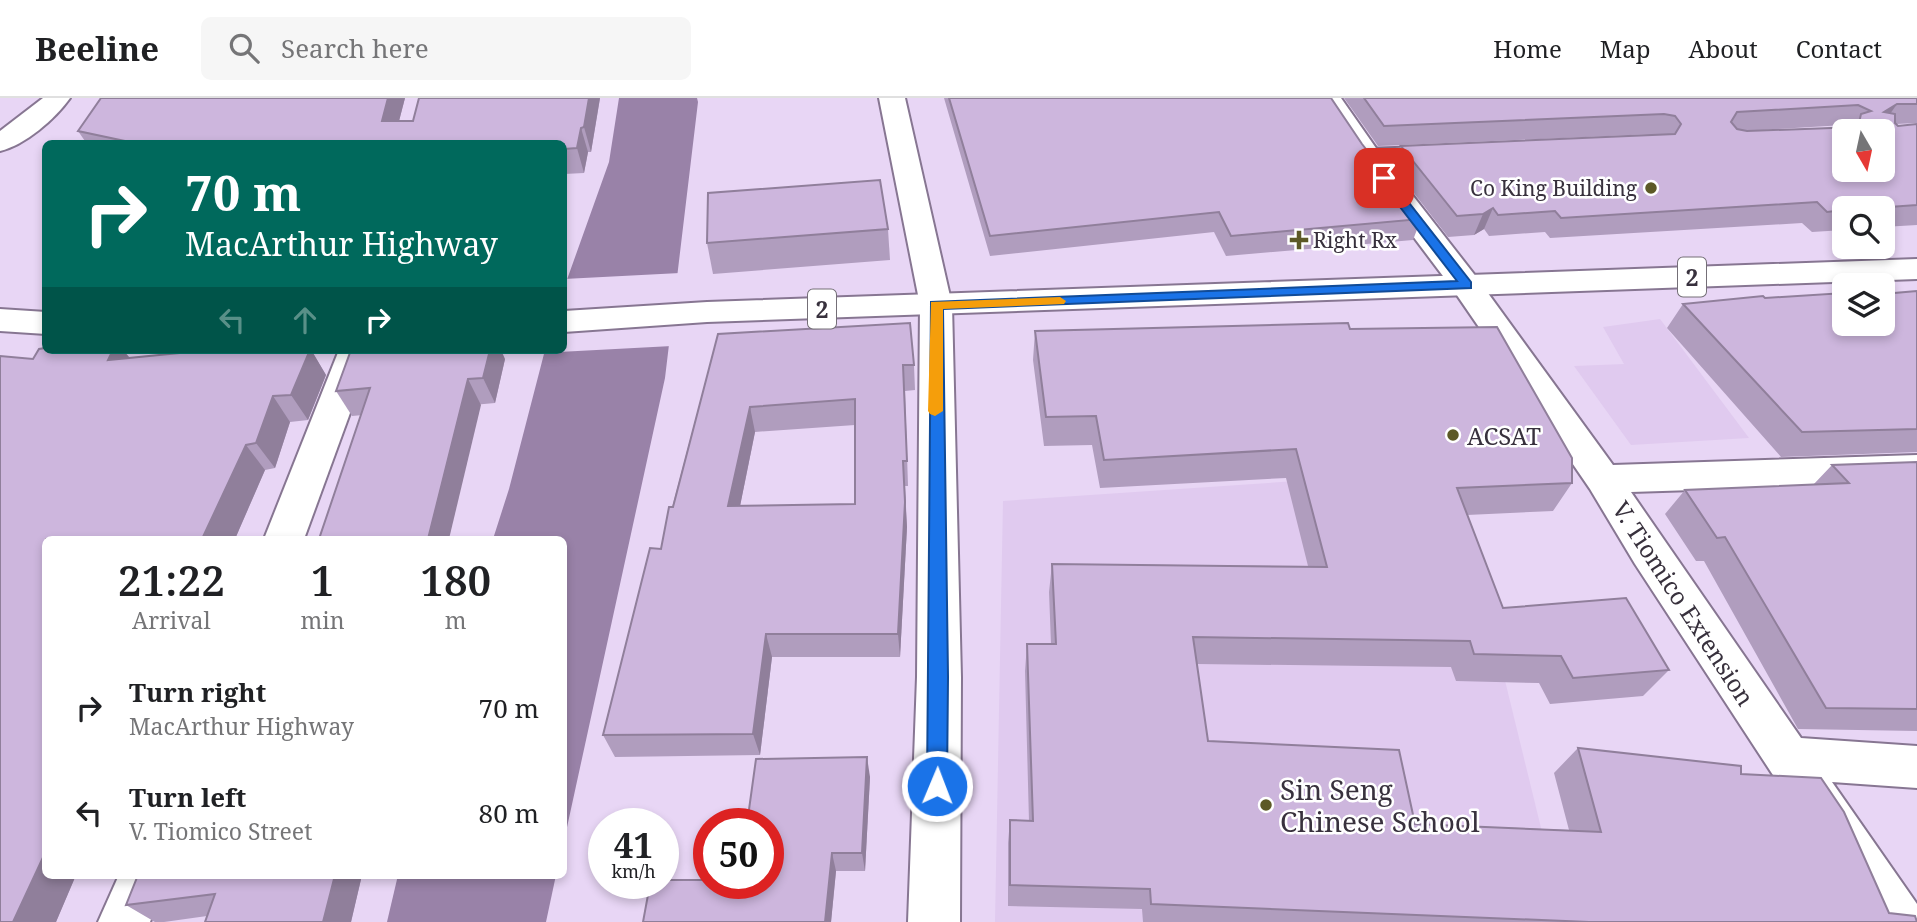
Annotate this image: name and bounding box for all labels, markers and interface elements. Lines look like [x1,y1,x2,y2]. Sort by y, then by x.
search box [201,17,691,80]
text: Beeline [35,26,159,71]
icon: search [225,29,263,67]
text: Search here [281,30,429,66]
text: Home [1493,32,1562,65]
text: Map [1600,32,1651,65]
text: About [1689,32,1758,65]
text: Contact [1796,32,1882,65]
north arrow [1832,119,1895,182]
map controls [1832,119,1895,336]
pin [1354,148,1414,208]
text: 70 m [185,159,301,225]
icon: arrive [1365,159,1403,197]
icon: right [70,168,161,259]
place label: Co King Building [1470,174,1638,202]
marker: Co King Building [1643,180,1659,196]
button: search [1832,196,1895,259]
text: MacArthur Highway [185,222,498,265]
place label: Right Rx [1313,226,1398,254]
marker: Right Rx [1291,232,1307,248]
road number: 2 [1678,258,1706,296]
button: layers [1832,273,1895,336]
road number: 2 [808,290,836,328]
icon: left [213,301,251,339]
icon: ahead [286,301,324,339]
icon: right [359,301,397,339]
place label: ACSAT [1467,419,1541,452]
marker: ACSAT [1445,427,1461,443]
street label: V. Tiomico Extension [1605,494,1763,712]
text: 21:22 [118,551,225,608]
text: 1 [311,551,334,608]
text: 180 [420,551,491,608]
text: Arrival [132,604,211,636]
text: min [301,604,345,636]
text: m [445,604,467,636]
text: Turn right [129,674,266,710]
icon: right [70,689,108,727]
text: 70 m [479,690,539,726]
text: MacArthur Highway [129,710,354,742]
position arrow [900,749,974,823]
place label: Sin Seng Chinese School [1280,770,1480,840]
text: Turn left [129,779,246,815]
icon: left [70,794,108,832]
text: 80 m [479,795,539,831]
marker: Sin Seng Chinese School [1258,797,1274,813]
speed limit sign: 50 [693,808,784,899]
text: V. Tiomico Street [129,815,312,847]
text: 41 [614,821,653,868]
text: km/h [611,859,656,883]

